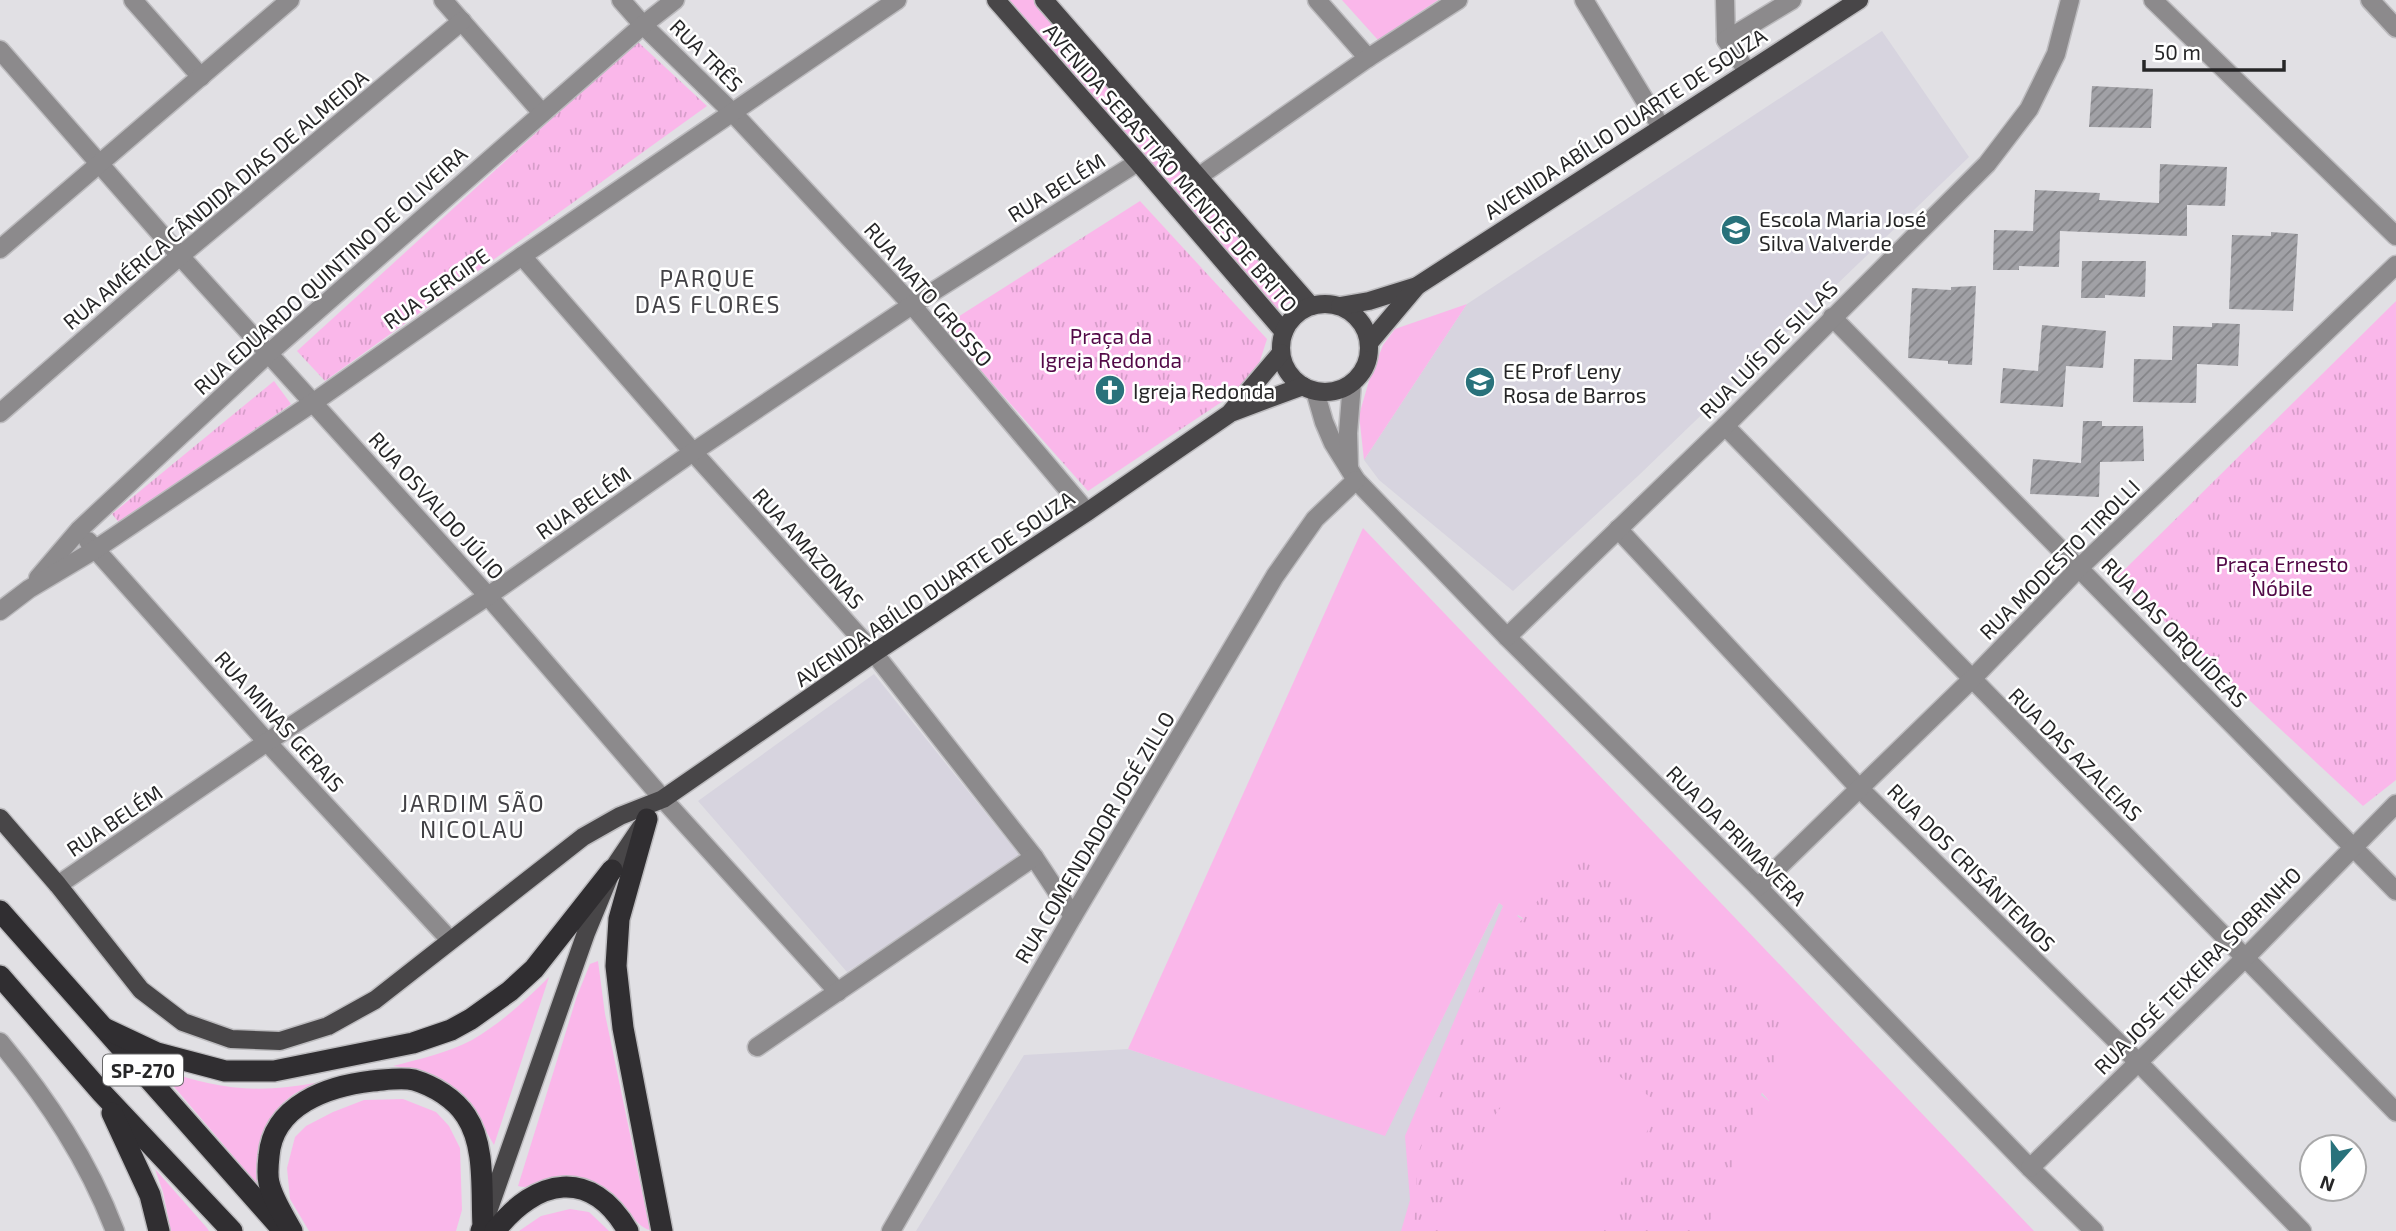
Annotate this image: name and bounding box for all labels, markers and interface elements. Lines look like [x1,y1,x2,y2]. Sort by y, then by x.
street label: RUA TRÊS [666,14,748,96]
street label: AVENIDA SEBASTIÃO MENDES DE BRITO [1039,18,1303,316]
street label: AVENIDA ABÍLIO DUARTE DE SOUZA [1479,22,1771,224]
scale bar [2144,28,2284,72]
text: 50 m [2154,39,2201,64]
street label: RUA AMÉRICA CÂNDIDA DIAS DE ALMEIDA [57,64,373,334]
street label: RUA EDUARDO QUINTINO DE OLIVEIRA [188,141,472,400]
street label: RUA BELÉM [1003,147,1109,227]
place label: Escola Maria José Silva Valverde [1759,206,1926,255]
school or university icon: Escola Maria José Silva Valverde [1719,213,1753,247]
street label: RUA MATO GROSSO [860,217,998,371]
street label: RUA SERGIPE [378,242,494,334]
district label: PARQUE DAS FLORES [635,264,781,318]
street label: RUA LUÍS DE SILLAS [1694,275,1842,423]
park label: Praça da Igreja Redonda [1040,323,1182,373]
place label: EE Prof Leny Rosa de Barros [1503,358,1646,407]
school or university icon: EE Prof Leny Rosa de Barros [1463,365,1497,399]
church icon: Igreja Redonda [1093,373,1127,407]
place label: Igreja Redonda [1133,378,1275,404]
street label: RUA OSVALDO JÚLIO [364,426,510,584]
street label: RUA BELÉM [531,460,635,544]
street label: RUA MODESTO TIROLLI [1974,474,2144,644]
street label: RUA AMAZONAS [748,483,870,613]
street label: AVENIDA ABÍLIO DUARTE DE SOUZA [789,485,1079,691]
park label: Praça Ernesto Nóbile [2215,551,2349,600]
street label: RUA DAS ORQUÍDEAS [2096,552,2253,713]
street label: RUA MINAS GERAIS [210,646,350,796]
street label: RUA DAS AZALEIAS [2004,682,2148,826]
street label: RUA COMENDADOR JOSÉ ZILLO [1009,707,1179,967]
street label: RUA DA PRIMAVERA [1662,760,1812,910]
street label: RUA DOS CRISÂNTEMOS [1883,778,2061,956]
street label: RUA BELÉM [61,779,167,861]
district label: JARDIM SÃO NICOLAU [400,789,546,843]
street label: RUA JOSÉ TEIXEIRA SOBRINHO [2088,861,2306,1079]
road number: SP-270 [103,1054,183,1086]
north arrow [2298,1133,2368,1203]
text: N [2317,1171,2337,1198]

